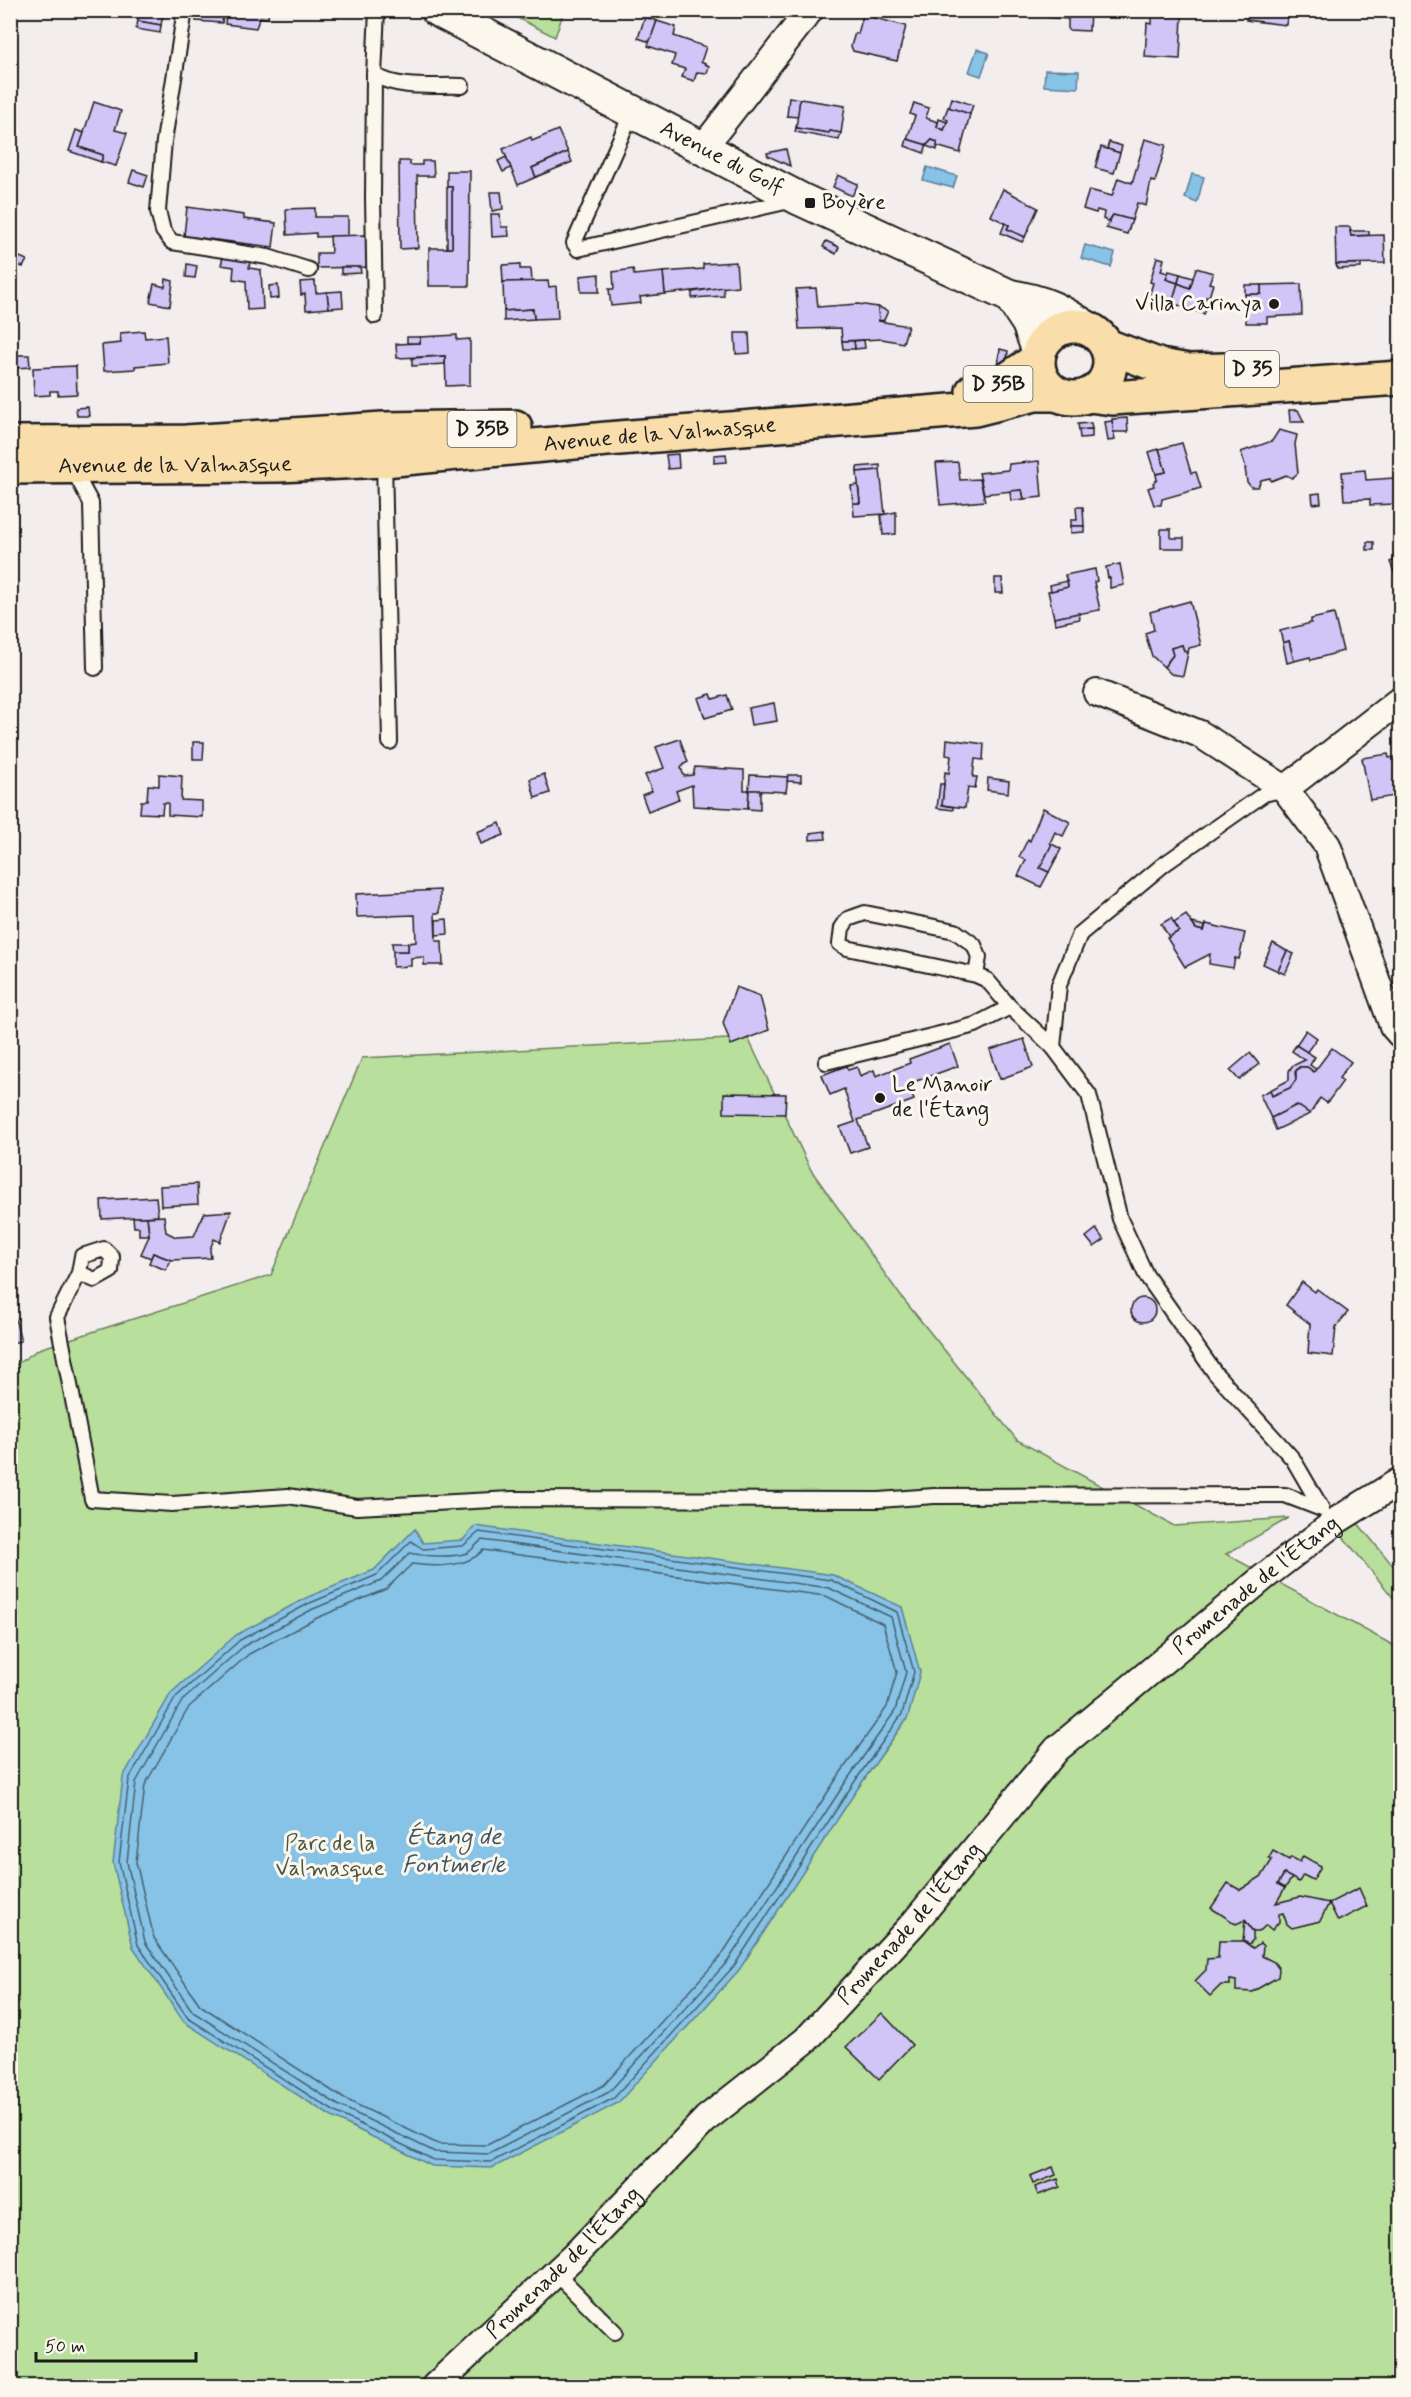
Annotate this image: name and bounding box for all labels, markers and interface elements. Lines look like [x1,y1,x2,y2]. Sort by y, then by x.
street label: Avenue du Golf [655,115,788,202]
place label: Boyère [822,189,886,217]
marker: Boyère [803,196,817,210]
place label: Villa Carinya [1135,290,1262,318]
marker: Villa Carinya [1267,297,1281,311]
road number: D 35 [1225,351,1279,387]
road number: D 35B [964,366,1032,402]
road number: D 35B [448,411,516,447]
street label: Avenue de la Valmasque [542,411,777,459]
street label: Avenue de la Valmasque [58,450,293,481]
place label: Le Manoir de l'Étang [892,1071,993,1127]
marker: Le Manoir de l'Étang [873,1091,887,1105]
street label: Promenade de l'Étang [1167,1510,1347,1661]
water label: Étang de Fontmerle [402,1821,506,1881]
park label: Parc de la Valmasque [275,1830,385,1883]
street label: Promenade de l'Étang [831,1837,991,2011]
street label: Promenade de l'Étang [480,2181,649,2345]
scale bar [36,2325,196,2363]
text: 50 m [45,2335,85,2359]

